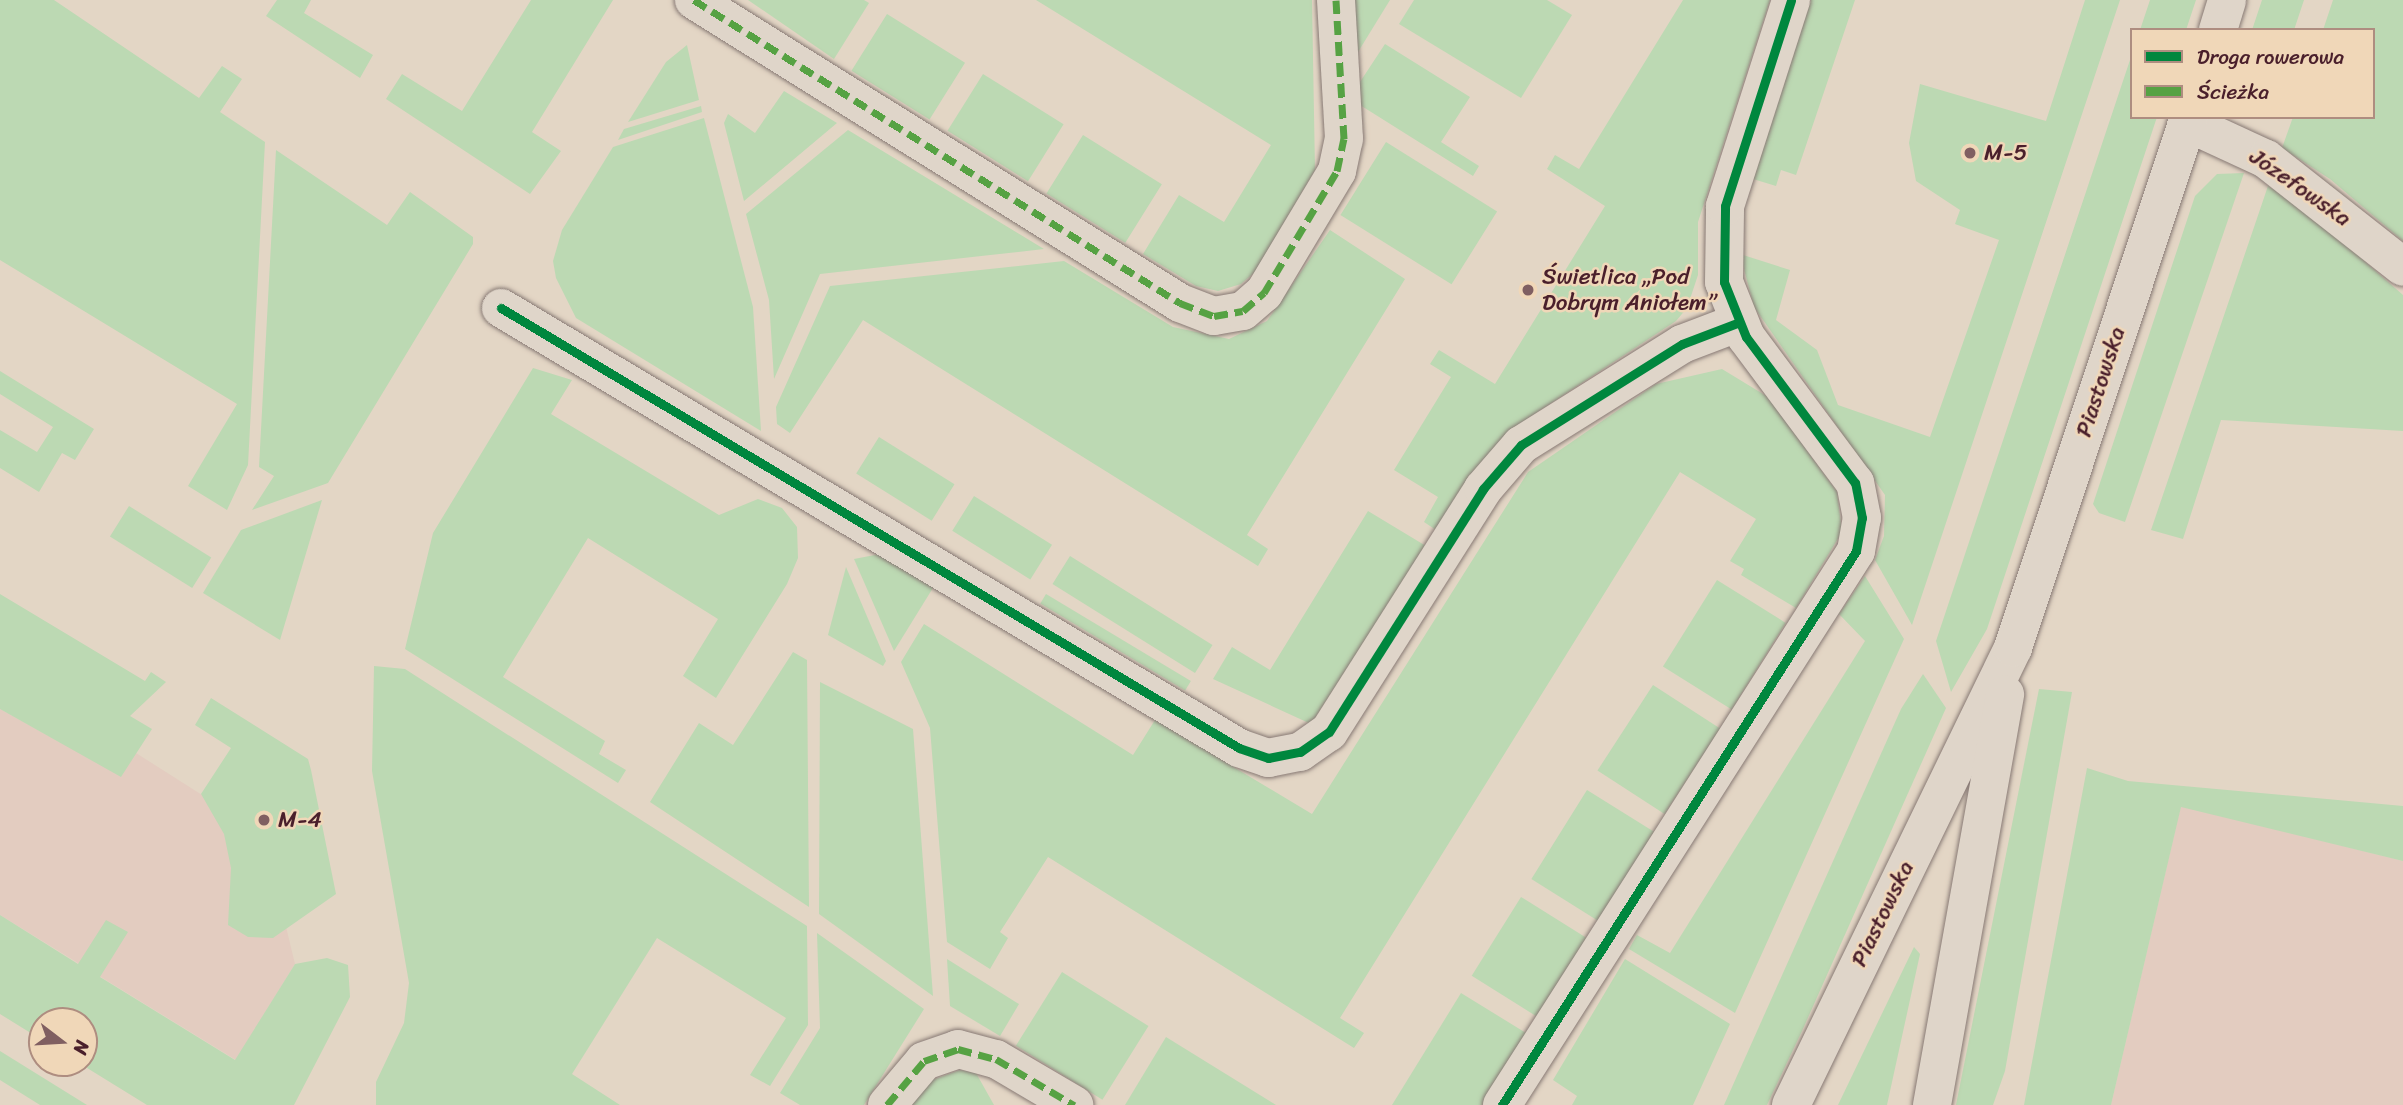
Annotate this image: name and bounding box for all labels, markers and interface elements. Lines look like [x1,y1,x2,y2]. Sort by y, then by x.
legend [2130,28,2375,119]
text: Droga rowerowa [2197,38,2344,76]
text: Ścieżka [2197,73,2269,111]
place label: M-5 [1984,139,2027,167]
street label: Józefowska [2244,143,2356,233]
marker: M-5 [1962,145,1978,161]
place label: Świetlica „Pod Dobrym Aniołem” [1542,263,1716,317]
marker: Świetlica „Pod Dobrym Aniołem” [1520,282,1536,298]
street label: Piastowska [2070,323,2132,441]
place label: M-4 [278,806,322,834]
marker: M-4 [256,812,272,828]
street label: Piastowska [1846,857,1920,971]
north arrow [28,1007,98,1077]
text: N [64,1037,99,1059]

